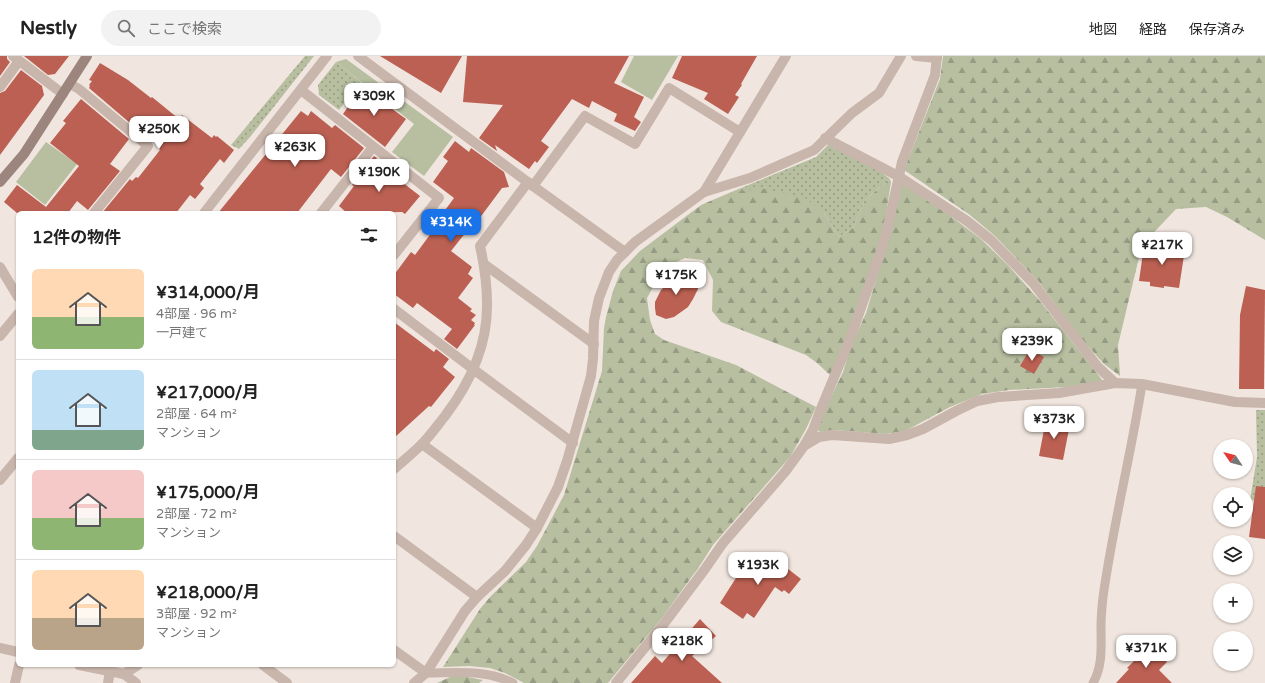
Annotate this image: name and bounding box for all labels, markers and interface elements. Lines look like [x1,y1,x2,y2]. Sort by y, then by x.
search box [101,10,381,46]
text: Nestly [20,17,77,39]
icon: search [115,17,137,39]
text: ここで検索 [147,20,222,38]
text: 地図 [1089,21,1117,38]
text: 経路 [1139,21,1167,38]
text: 保存済み [1189,21,1245,38]
pin: ¥309K [346,83,402,117]
text: ¥309K [353,88,395,104]
pin: ¥250K [131,116,187,150]
text: ¥250K [138,121,180,137]
pin: ¥263K [267,134,323,168]
text: ¥263K [274,139,316,155]
pin: ¥190K [351,159,407,193]
text: ¥190K [358,164,400,180]
pin: ¥314K [423,209,479,243]
text: ¥314K [430,214,472,230]
icon: filters [358,224,380,246]
text: 12件の物件 [32,227,121,248]
pin: ¥217K [1134,232,1190,266]
text: ¥217K [1141,237,1183,253]
pin: ¥175K [648,262,704,296]
text: ¥175K [655,267,697,283]
text: ¥314,000/月 [156,282,260,303]
icon: home [64,285,112,333]
text: 4部屋 · 96 m² [156,306,237,322]
text: 一戸建て [156,325,208,341]
pin: ¥239K [1004,328,1060,362]
text: ¥239K [1011,333,1053,349]
text: ¥217,000/月 [156,382,259,403]
icon: home [64,386,112,434]
text: 2部屋 · 64 m² [156,406,237,422]
pin: ¥373K [1026,406,1082,440]
text: ¥373K [1033,411,1075,427]
text: マンション [156,425,221,441]
north arrow [1213,439,1253,479]
map controls [1213,439,1253,671]
text: ¥175,000/月 [156,482,260,503]
icon: home [64,486,112,534]
button: locate [1213,487,1253,527]
text: 2部屋 · 72 m² [156,506,237,522]
text: マンション [156,525,221,541]
button: layers [1213,535,1253,575]
pin: ¥193K [730,552,786,586]
text: ¥193K [737,557,779,573]
text: ¥218,000/月 [156,582,260,603]
button: + [1213,583,1253,623]
icon: home [64,586,112,634]
text: 3部屋 · 92 m² [156,606,237,622]
text: マンション [156,625,221,641]
pin: ¥218K [654,628,710,662]
button: − [1213,631,1253,671]
text: ¥218K [661,633,703,649]
pin: ¥371K [1118,635,1174,669]
text: ¥371K [1125,640,1167,656]

